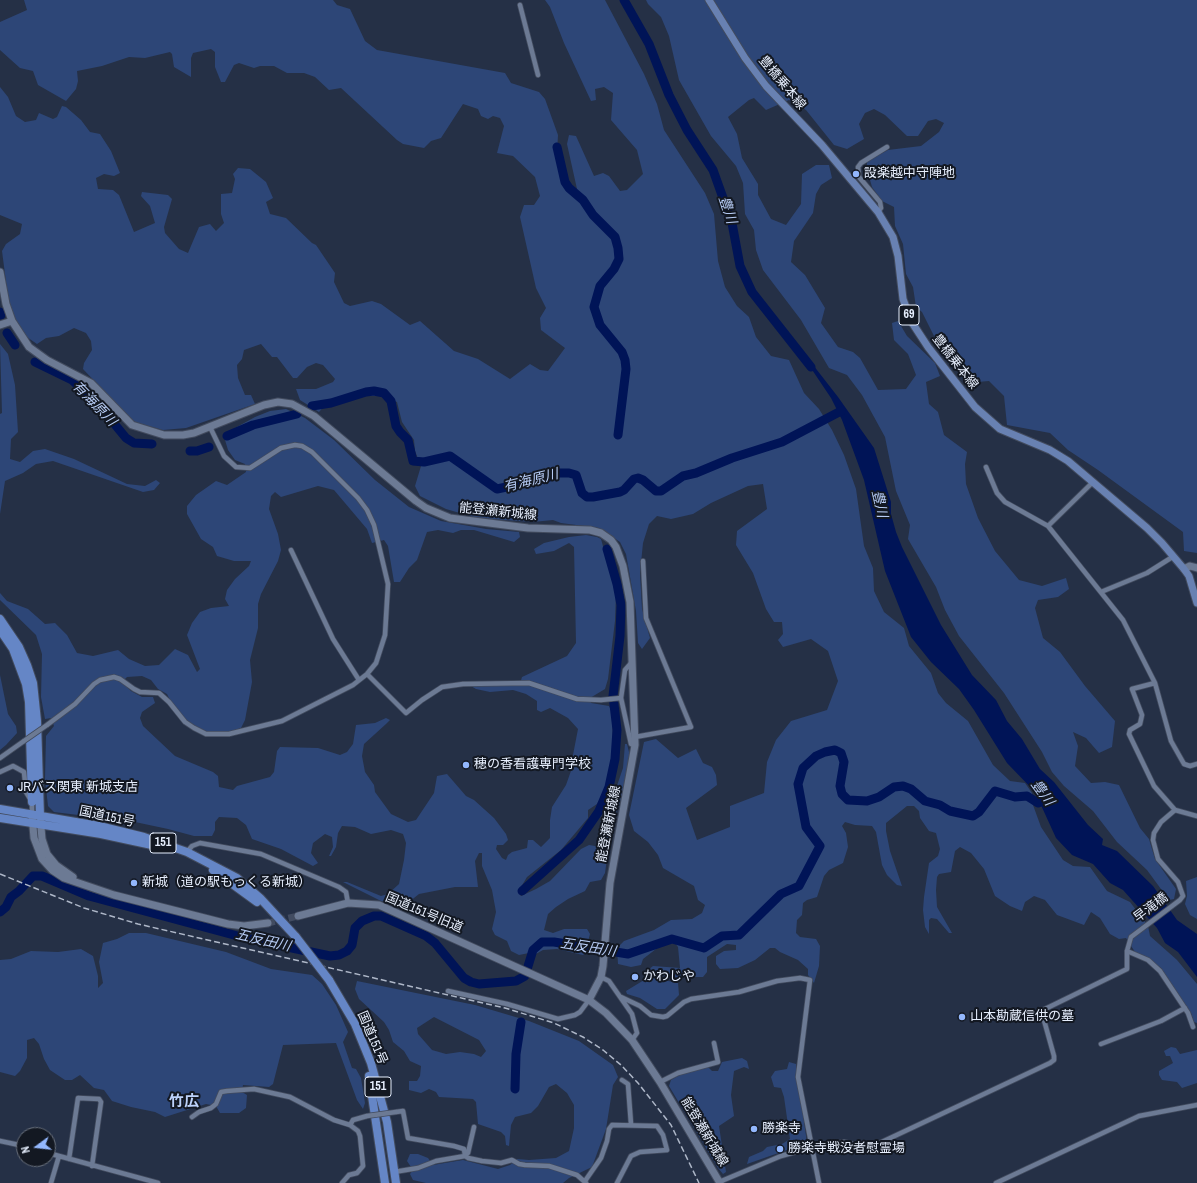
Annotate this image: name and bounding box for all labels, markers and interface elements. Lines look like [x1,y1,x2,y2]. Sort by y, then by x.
street label: 豊橋乗本線 [755,53,809,113]
place label: 設楽越中守陣地 [864,166,955,182]
marker: 設楽越中守陣地 [851,169,861,179]
water label: 豊川 [715,194,739,226]
road number: 69 [899,305,919,325]
street label: 豊橋乗本線 [929,332,981,392]
water label: 有海原川 [69,378,119,430]
water label: 有海原川 [502,466,560,496]
water label: 豊川 [868,488,890,520]
street label: 能登瀬新城線 [458,500,538,524]
place label: 穂の香看護専門学校 [474,757,591,773]
marker: 穂の香看護専門学校 [461,760,471,770]
water label: 豊川 [1027,777,1057,809]
place label: JRバス関東 新城支店 [18,780,138,796]
marker: JRバス関東 新城支店 [5,783,15,793]
street label: 能登瀬新城線 [594,784,624,864]
street label: 国道151号 [78,803,136,831]
road number: 151 [150,833,176,853]
place label: 新城（道の駅もっくる新城） [142,875,311,891]
marker: 新城（道の駅もっくる新城） [129,878,139,888]
street label: 国道151号旧道 [383,890,465,936]
street label: 早滝橋 [1131,890,1171,926]
water label: 五反田川 [234,927,292,955]
water label: 五反田川 [559,935,617,961]
place label: かわじや [643,969,695,985]
marker: かわじや [630,972,640,982]
street label: 国道151号 [354,1009,390,1067]
place label: 山本勘蔵信供の墓 [970,1009,1074,1025]
marker: 山本勘蔵信供の墓 [957,1012,967,1022]
road number: 151 [365,1077,391,1097]
district label: 竹広 [169,1093,199,1111]
street label: 能登瀬新城線 [677,1095,731,1169]
place label: 勝楽寺 [762,1121,801,1137]
marker: 勝楽寺 [749,1124,759,1134]
north arrow [16,1127,56,1167]
place label: 勝楽寺戦没者慰霊場 [788,1141,905,1157]
marker: 勝楽寺戦没者慰霊場 [775,1144,785,1154]
text: N [18,1145,33,1155]

